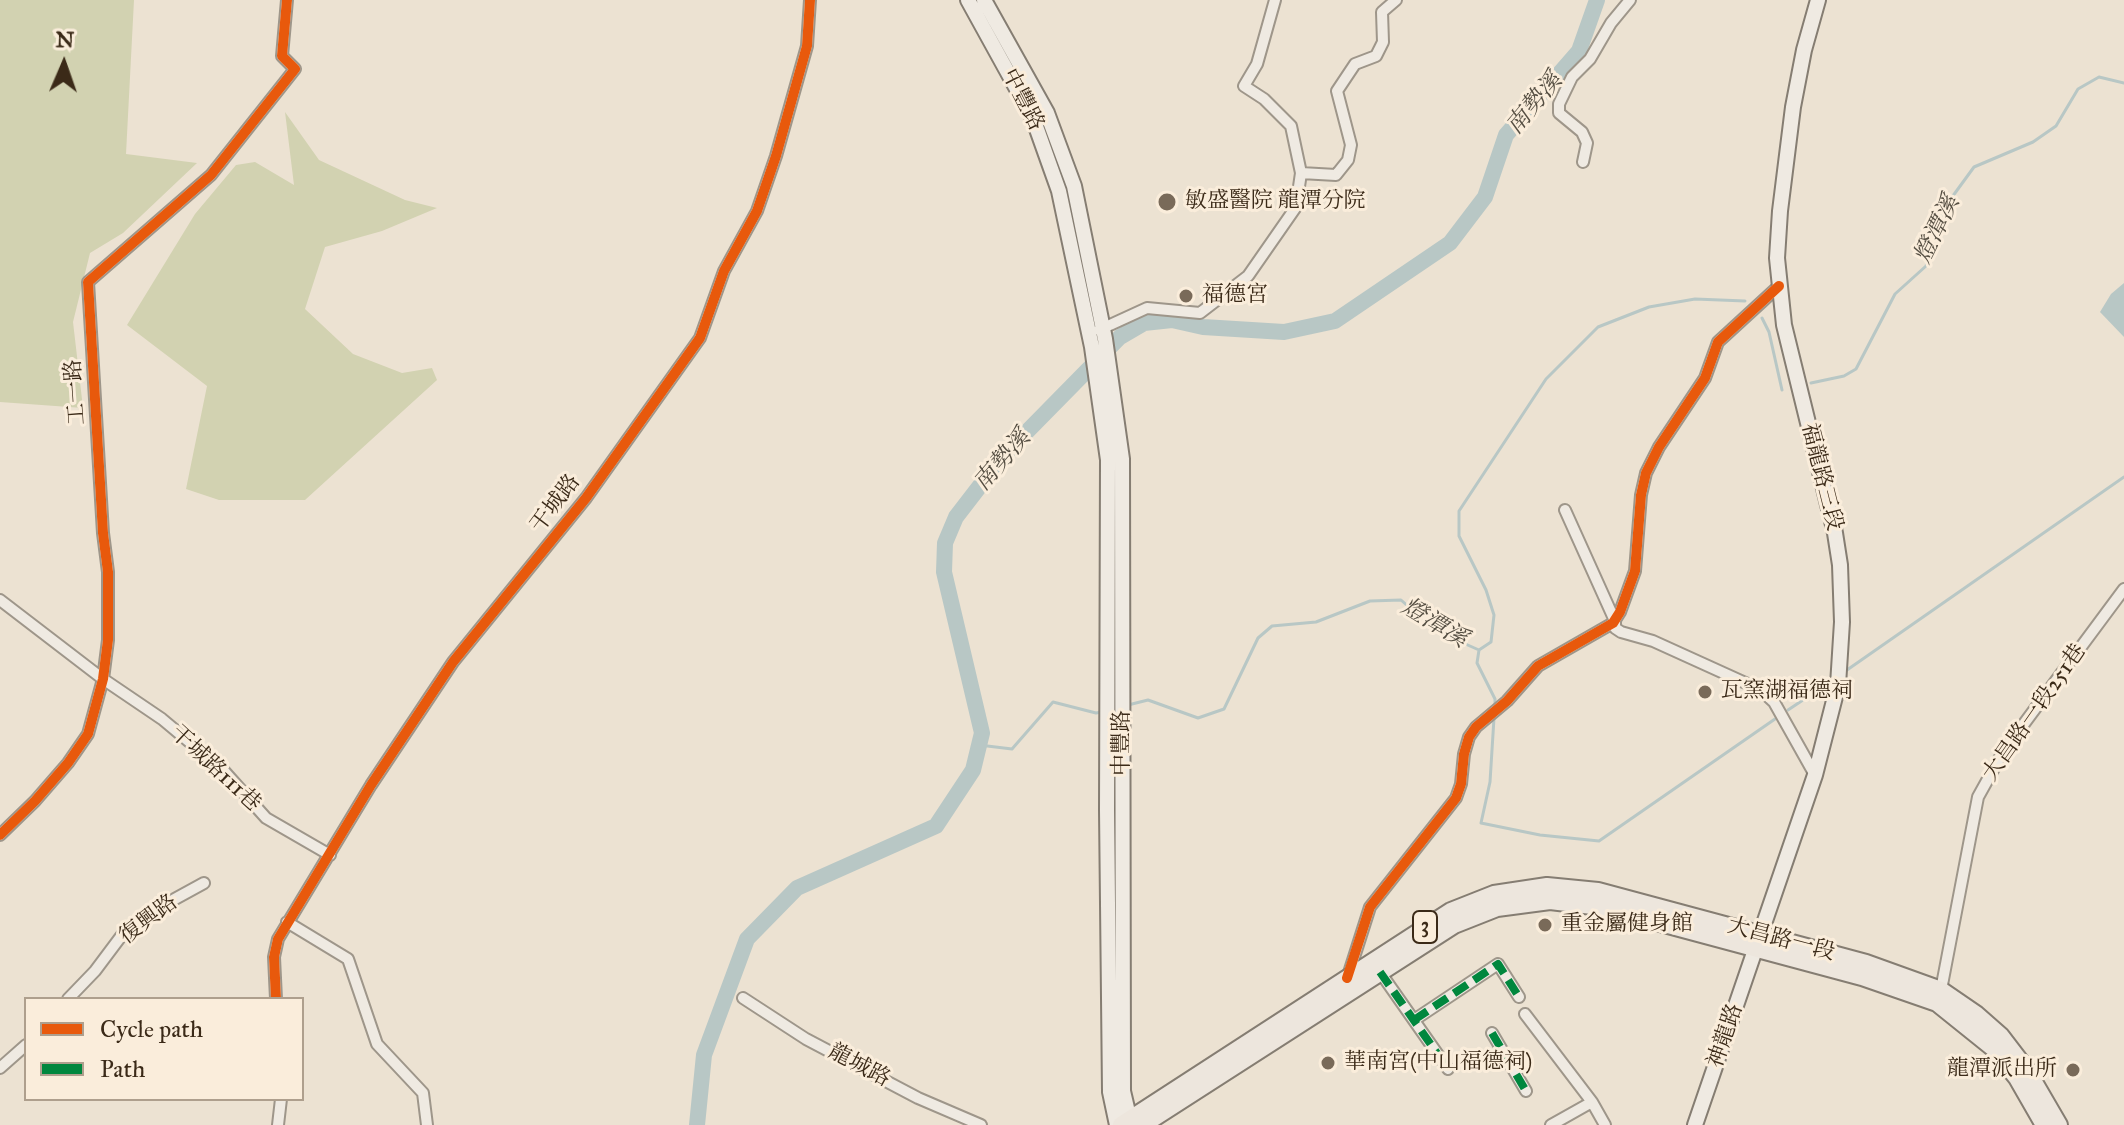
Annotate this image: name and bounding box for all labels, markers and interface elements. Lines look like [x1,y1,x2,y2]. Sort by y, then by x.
north arrow [24,24,104,104]
text: N [55,26,75,53]
street label: 中豐路 [995,65,1049,135]
water label: 南勢溪 [1501,67,1569,141]
place label: 敏盛醫院 龍潭分院 [1185,189,1366,215]
marker: 敏盛醫院 龍潭分院 [1156,191,1178,213]
water label: 燈潭溪 [1909,191,1967,269]
place label: 福德宮 [1202,283,1268,309]
marker: 福德宮 [1177,287,1195,305]
street label: 工一路 [61,358,91,426]
street label: 福龍路三段 [1795,420,1847,534]
water label: 南勢溪 [969,424,1037,498]
street label: 干城路 [526,470,586,538]
water label: 燈潭溪 [1396,593,1472,655]
street label: 大昌路一段251巷 [1978,639,2092,787]
place label: 瓦窯湖福德祠 [1721,679,1853,705]
marker: 瓦窯湖福德祠 [1696,683,1714,701]
street label: 中豐路 [1110,710,1136,776]
street label: 干城路111巷 [164,720,266,818]
street label: 復興路 [115,890,183,950]
road number: 3 [1413,911,1437,943]
place label: 重金屬健身館 [1561,912,1693,938]
street label: 大昌路一段 [1724,913,1838,967]
marker: 重金屬健身館 [1536,916,1554,934]
legend [24,997,304,1101]
street label: 神龍路 [1703,1001,1749,1071]
text: Cycle path [100,1014,203,1044]
street label: 龍城路 [824,1039,894,1093]
place label: 華南宮(中山福德祠) [1344,1050,1532,1076]
text: Path [100,1054,145,1084]
marker: 華南宮(中山福德祠) [1319,1054,1337,1072]
place label: 龍潭派出所 [1947,1057,2057,1083]
marker: 龍潭派出所 [2064,1061,2082,1079]

